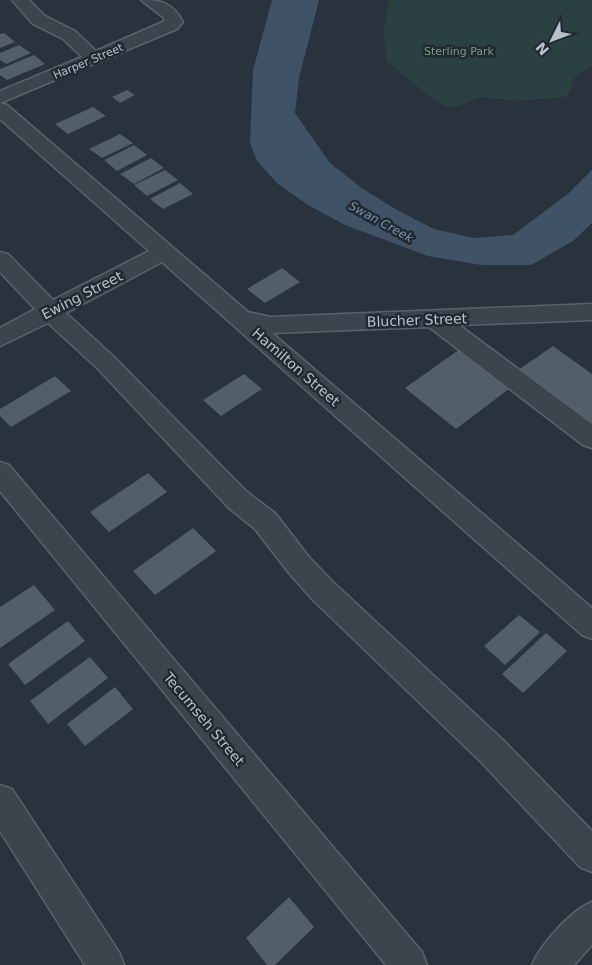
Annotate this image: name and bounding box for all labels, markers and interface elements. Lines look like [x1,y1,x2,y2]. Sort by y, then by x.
north arrow [527,15,577,65]
text: N [532,39,552,58]
street label: Harper Street [51,41,126,82]
park label: Sterling Park [424,45,495,58]
water label: Swan Creek [346,199,416,246]
street label: Ewing Street [39,267,126,322]
street label: Blucher Street [367,310,468,330]
street label: Hamilton Street [249,325,343,410]
street label: Tecumseh Street [160,668,248,769]

